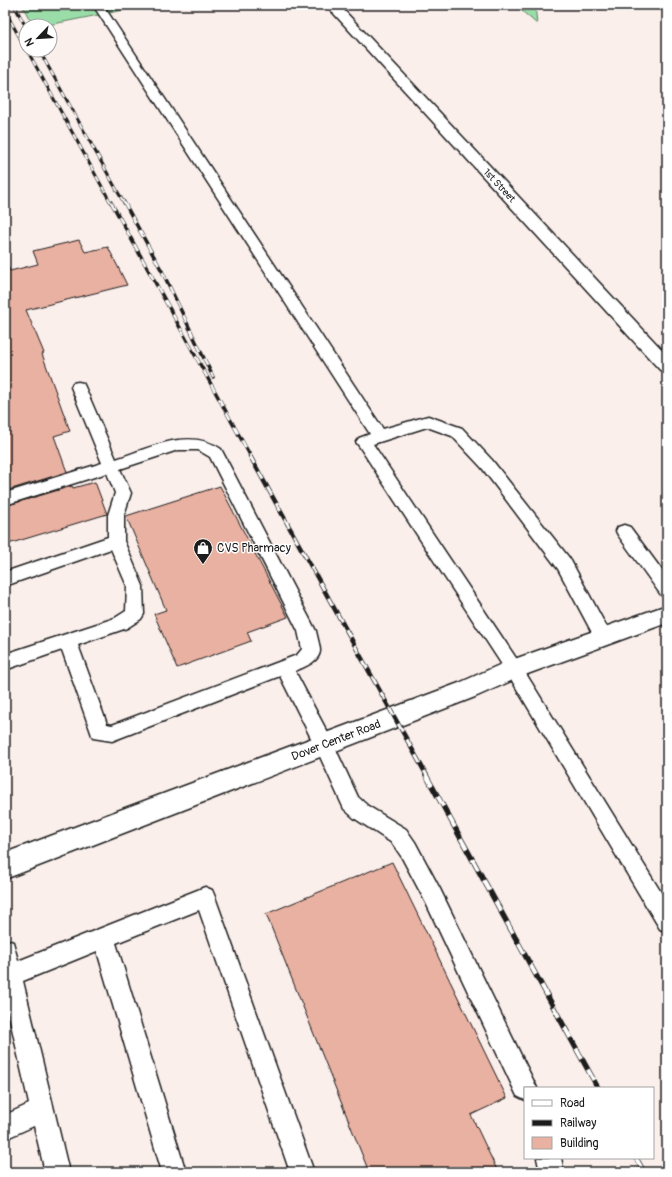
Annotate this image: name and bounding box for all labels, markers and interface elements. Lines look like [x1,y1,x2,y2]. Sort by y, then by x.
north arrow [18,18,58,58]
text: N [22,35,37,48]
street label: 1st Street [481,166,519,206]
shop icon: CVS Pharmacy [192,537,214,565]
place label: CVS Pharmacy [217,541,291,556]
street label: Dover Center Road [289,717,383,764]
legend [524,1087,654,1159]
text: Road [560,1096,585,1111]
text: Railway [560,1116,596,1131]
text: Building [560,1136,599,1151]

